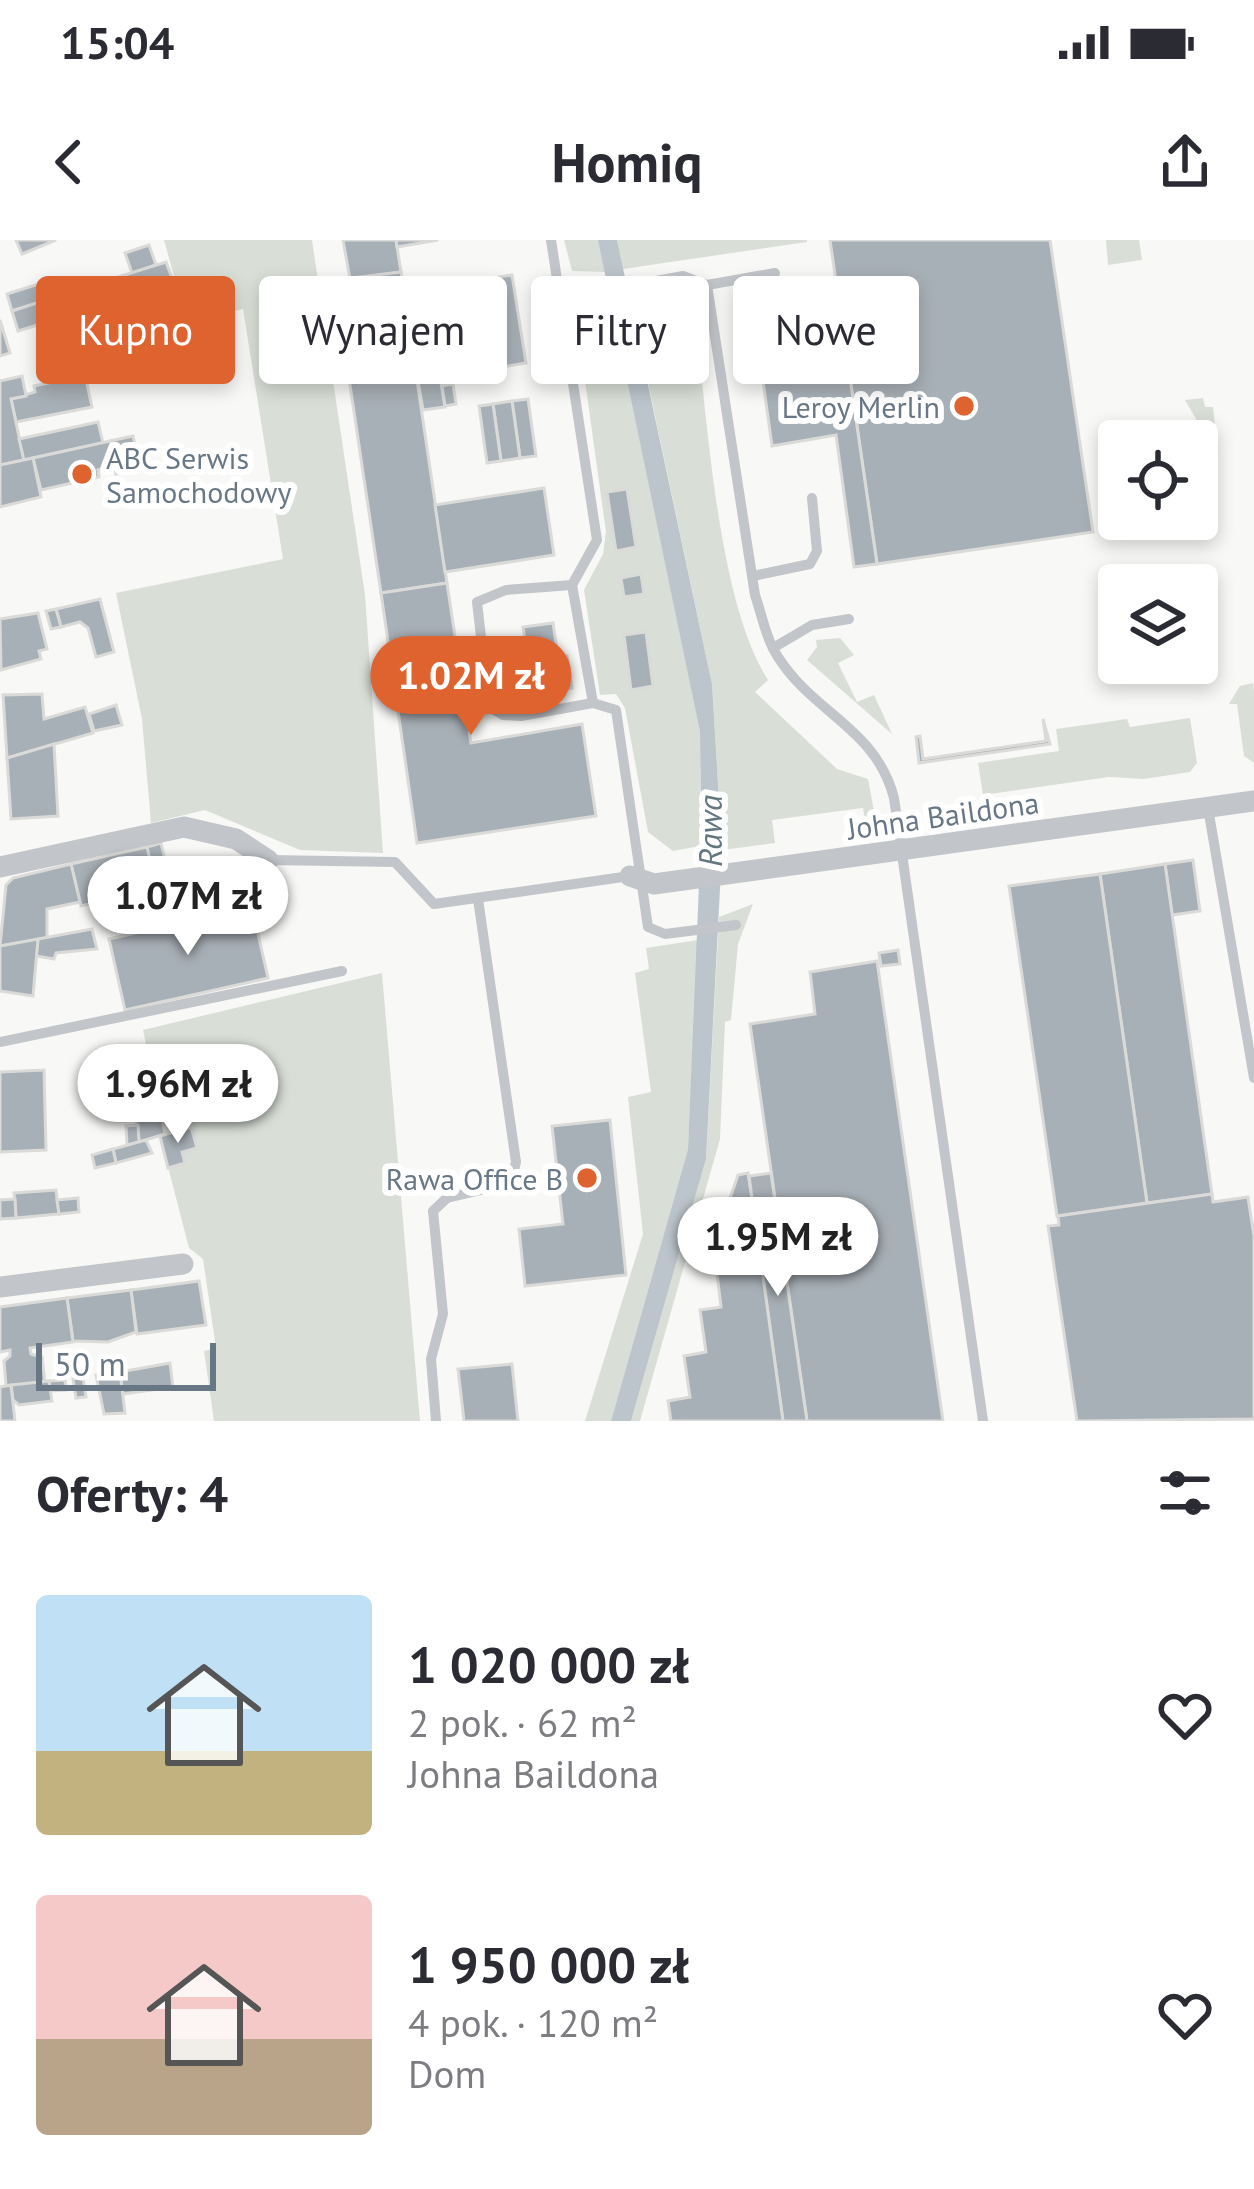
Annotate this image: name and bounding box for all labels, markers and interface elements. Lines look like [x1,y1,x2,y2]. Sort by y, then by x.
text: 15:04 [60,13,174,71]
text: Homiq [551,127,703,197]
icon: back [36,129,102,195]
icon: share [1152,129,1218,195]
chip: Kupno [36,276,235,384]
chip: Wynajem [259,276,507,384]
chip: Filtry [531,276,709,384]
chip: Nowe [733,276,919,384]
place label: Leroy Merlin [782,387,940,426]
marker: Leroy Merlin [951,393,977,419]
map controls [1098,420,1218,684]
button: locate [1098,420,1218,540]
place label: ABC Serwis Samochodowy [106,438,291,511]
marker: ABC Serwis Samochodowy [69,461,95,487]
button: layers [1098,564,1218,684]
pin: 1.02M zł [347,636,595,738]
text: 1.02M zł [397,649,545,700]
street label: Johna Baildona [843,782,1041,848]
water label: Rawa [688,795,731,867]
pin: 1.07M zł [64,856,312,958]
text: 1.07M zł [114,869,262,920]
pin: 1.96M zł [54,1044,302,1146]
text: 1.96M zł [104,1057,252,1108]
place label: Rawa Office B [386,1159,563,1198]
marker: Rawa Office B [574,1165,600,1191]
pin: 1.95M zł [654,1197,902,1299]
text: 1.95M zł [704,1210,852,1261]
scale bar [36,1337,216,1390]
text: 50 m [54,1342,126,1385]
text: Oferty: 4 [36,1460,228,1526]
icon: filters [1152,1460,1218,1526]
text: 1 020 000 zł [408,1631,689,1697]
icon: home [132,1643,276,1787]
icon: heart [1152,1682,1218,1748]
text: 2 pok. · 62 m² [408,1697,637,1748]
text: Johna Baildona [408,1748,659,1799]
text: 1 950 000 zł [408,1931,689,1997]
icon: home [132,1943,276,2087]
icon: heart [1152,1982,1218,2048]
text: 4 pok. · 120 m² [408,1997,658,2048]
text: Dom [408,2048,486,2099]

